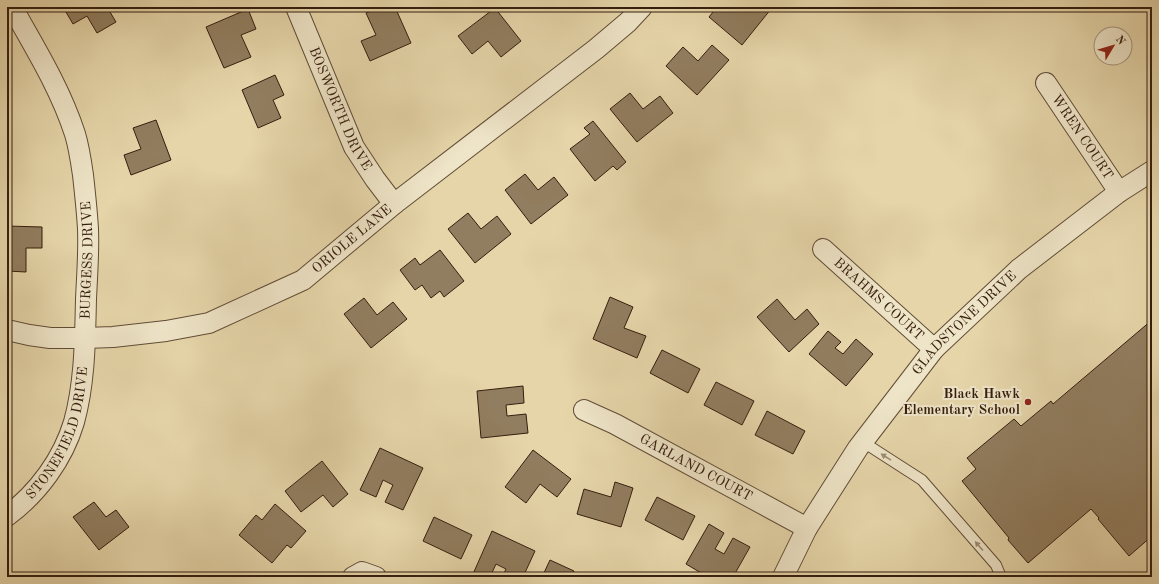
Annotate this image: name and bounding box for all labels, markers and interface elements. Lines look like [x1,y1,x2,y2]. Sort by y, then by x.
north arrow [1093,26,1133,66]
text: N [1113,34,1127,48]
street label: BOSWORTH DRIVE [306,45,374,173]
street label: WREN COURT [1049,92,1116,182]
street label: BURGESS DRIVE [79,201,95,320]
street label: ORIOLE LANE [310,202,394,276]
street label: BRAHMS COURT [831,255,926,343]
street label: GLADSTONE DRIVE [910,268,1019,378]
street label: STONEFIELD DRIVE [24,366,90,502]
place label: Black Hawk Elementary School [903,387,1020,417]
marker: Black Hawk Elementary School [1023,397,1033,407]
street label: GARLAND COURT [637,432,755,504]
one-way arrow [880,453,892,460]
one-way arrow [974,540,983,551]

